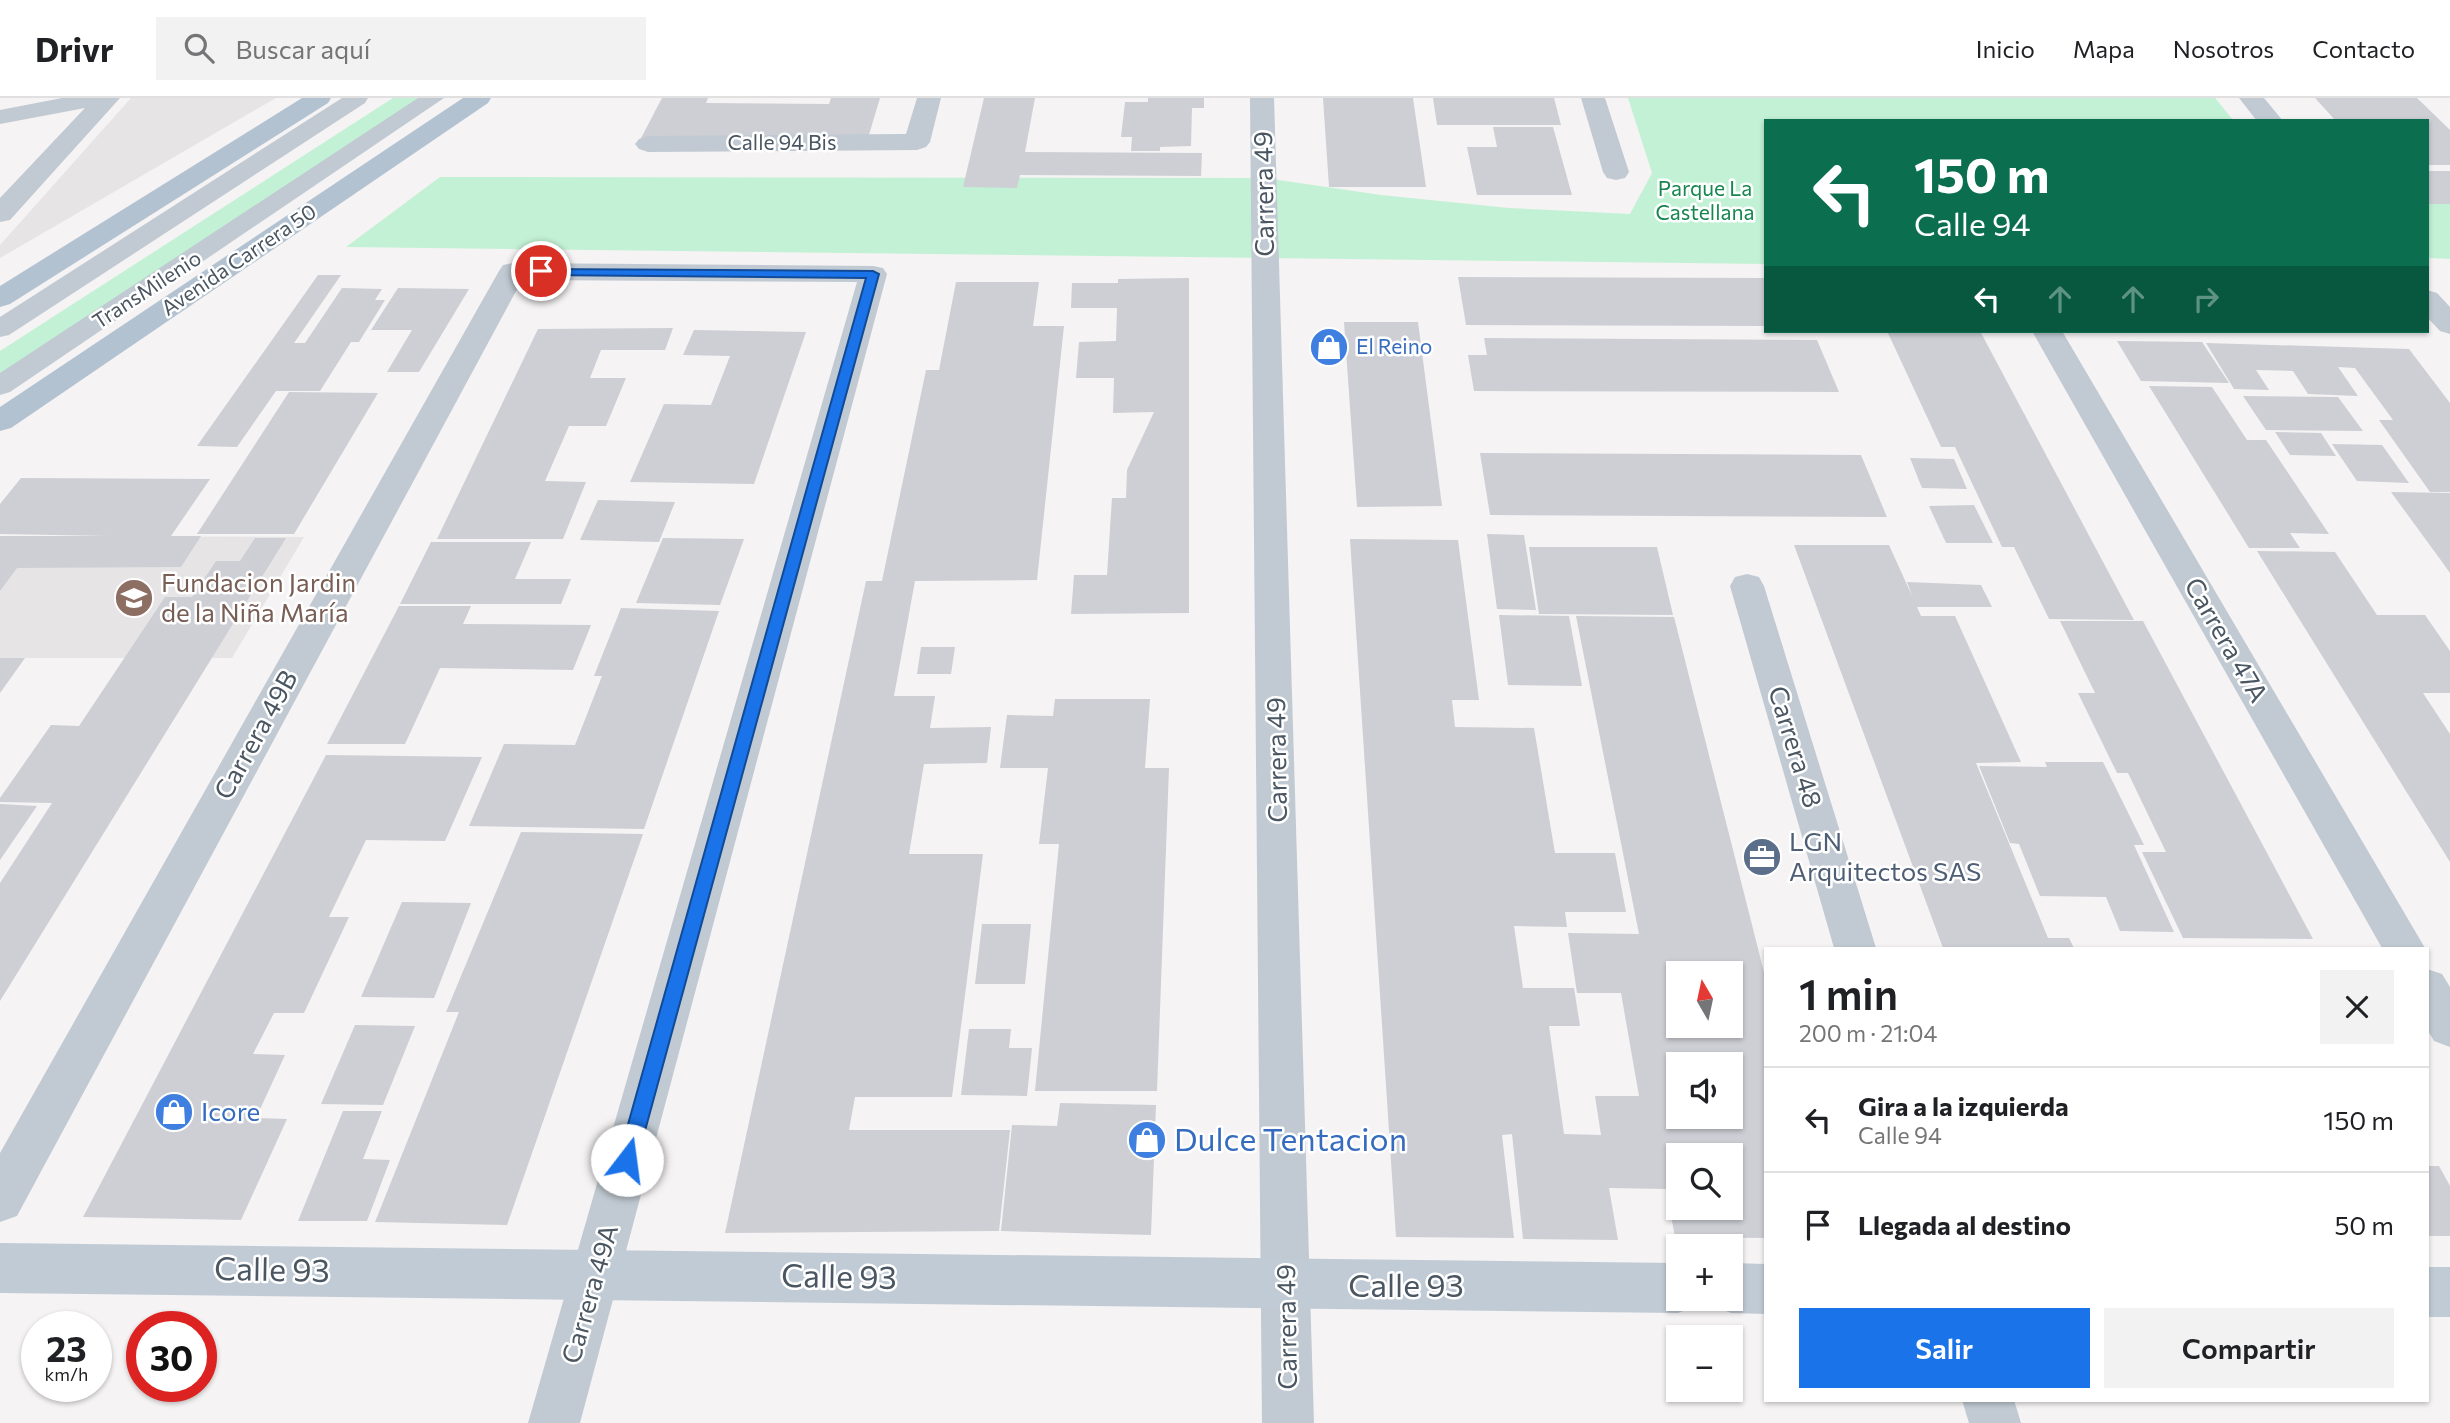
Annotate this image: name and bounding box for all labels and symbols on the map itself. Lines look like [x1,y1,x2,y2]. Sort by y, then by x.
street label: Calle 94 Bis [727,129,837,154]
street label: Carrera 49 [1246,131,1279,257]
park label: Parque La Castellana [1655,175,1755,224]
street label: Avenida Carrera 50 [156,198,320,320]
pin [511,241,571,301]
street label: TransMilenio [87,244,205,333]
shop icon: El Reino [1308,326,1350,368]
place label: El Reino [1356,333,1432,358]
place label: Fundacion Jardin de la Niña María [161,566,356,627]
street label: Carrera 47A [2179,571,2275,707]
school or university icon: Fundacion Jardin de la Niña María [113,577,155,619]
street label: Carrera 49B [207,665,303,804]
street label: Carrera 48 [1763,682,1830,811]
street label: Carrera 49 [1259,697,1292,823]
place label: LGN Arquitectos SAS [1789,825,1981,886]
office icon: LGN Arquitectos SAS [1741,836,1783,878]
north arrow [1666,961,1743,1038]
shop icon: Icore [153,1091,195,1133]
place label: Icore [201,1095,260,1126]
place label: Dulce Tentacion [1174,1118,1407,1158]
shop icon: Dulce Tentacion [1126,1119,1168,1161]
position arrow [590,1123,664,1197]
street label: Carrera 49A [554,1221,623,1367]
street label: Calle 93 [214,1247,330,1289]
street label: Calle 93 [781,1254,897,1296]
street label: Carrera 49 [1269,1264,1302,1390]
street label: Calle 93 [1348,1264,1464,1304]
speed limit sign: 30 [126,1311,217,1402]

